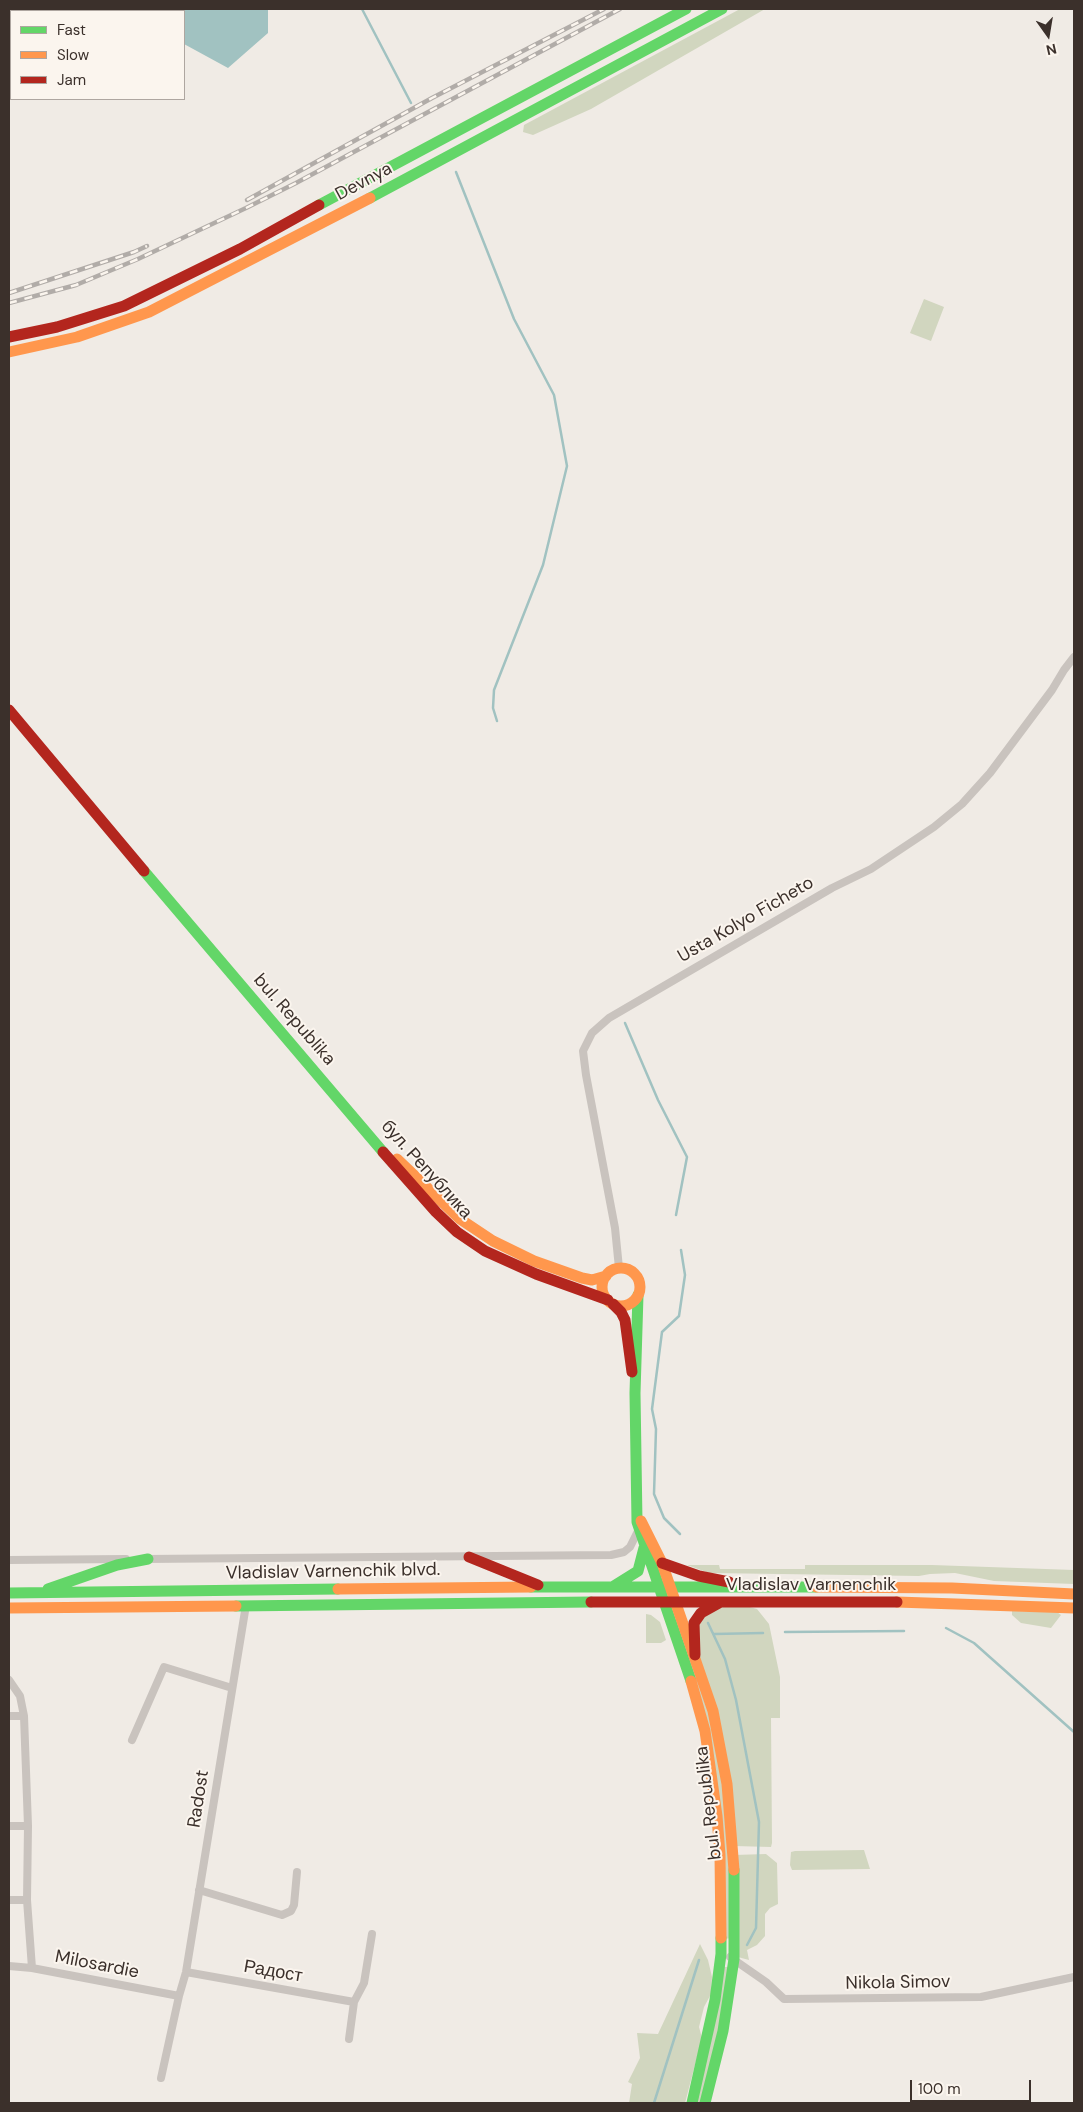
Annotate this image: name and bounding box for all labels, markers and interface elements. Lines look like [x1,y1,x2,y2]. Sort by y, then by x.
legend [10,10,185,100]
north arrow [1023,10,1073,60]
text: Fast [57,20,86,40]
text: N [1044,40,1058,60]
text: Slow [57,45,89,65]
text: Jam [57,70,86,90]
street label: Devnya [332,158,396,206]
street label: Usta Kolyo Ficheto [674,872,818,968]
street label: bul. Republika [248,970,340,1070]
street label: бул. Република [376,1116,476,1224]
street label: Vladislav Varnenchik blvd. [226,1559,440,1585]
street label: Vladislav Varnenchik [726,1574,896,1596]
street label: bul. Republika [691,1745,727,1861]
street label: Radost [184,1769,214,1829]
street label: Milosardie [53,1946,141,1984]
street label: Радост [242,1956,304,1988]
street label: Nikola Simov [845,1971,951,1995]
scale bar [913,2070,1034,2102]
text: 100 m [918,2079,961,2099]

